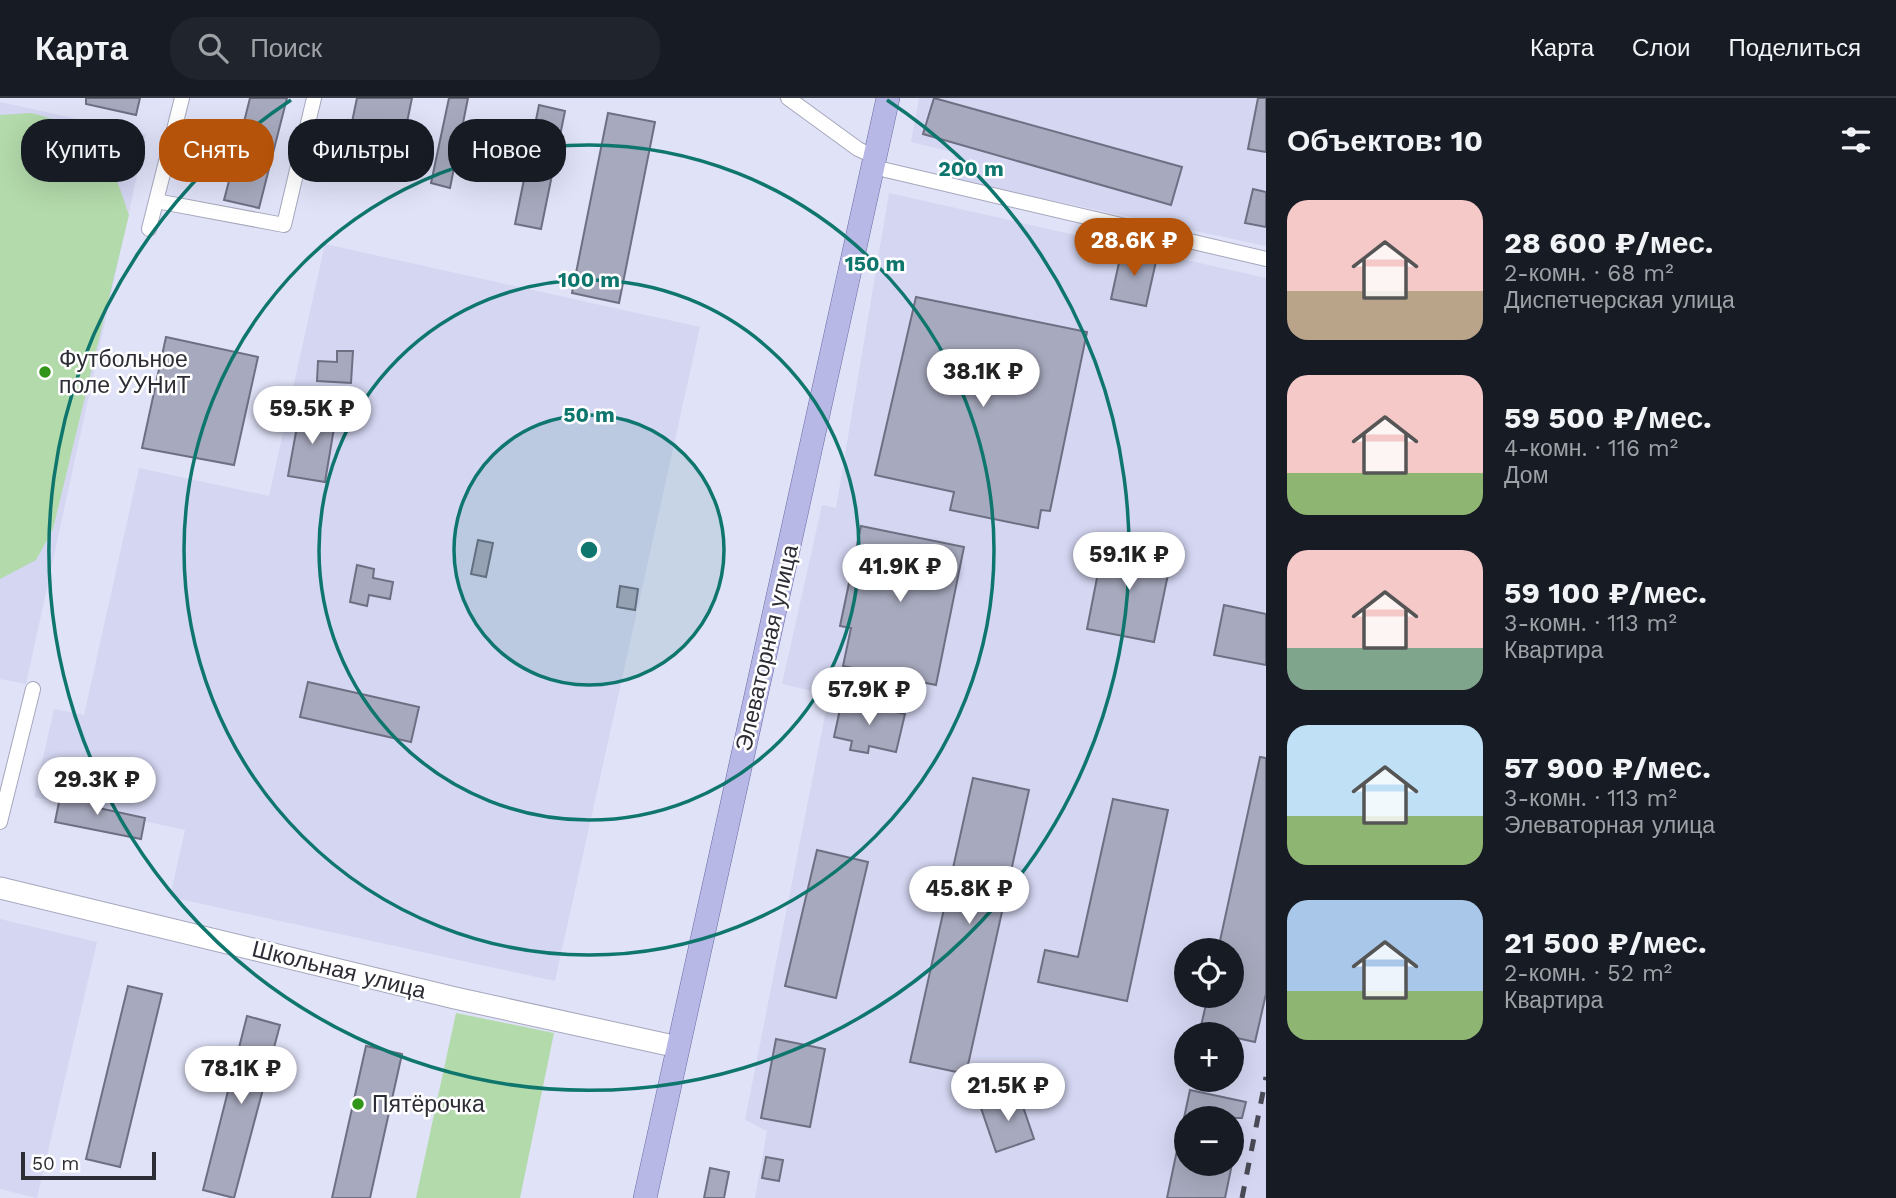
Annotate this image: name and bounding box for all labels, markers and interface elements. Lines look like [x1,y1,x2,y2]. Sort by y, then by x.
search box [170,17,660,80]
text: Карта [35,29,128,68]
icon: search [194,29,232,67]
text: Поиск [250,33,322,63]
text: Карта [1530,34,1594,62]
text: Слои [1632,34,1690,62]
text: Поделиться [1728,34,1861,62]
chip: Купить [21,119,145,182]
chip: Снять [159,119,274,182]
chip: Фильтры [288,119,434,182]
chip: Новое [448,119,566,182]
icon: filters [1837,121,1875,159]
text: Объектов: 10 [1287,123,1483,158]
text: 200 m [938,156,1004,181]
pin: 28.6K ₽ [1069,218,1199,278]
text: 28 600 ₽/мес. [1504,225,1714,260]
text: 28.6K ₽ [1090,227,1178,254]
icon: home [1343,228,1427,312]
text: 150 m [845,251,905,276]
text: 2-комн. · 68 m² [1504,260,1674,287]
text: 100 m [558,267,620,292]
text: Диспетчерская улица [1504,287,1735,314]
place label: Футбольное поле УУНиТ [59,346,191,399]
pin: 38.1K ₽ [918,350,1048,409]
text: 38.1K ₽ [943,358,1023,385]
marker: Футбольное поле УУНиТ [37,364,53,380]
pin: 59.5K ₽ [247,386,377,446]
text: 59.5K ₽ [269,395,355,422]
text: 59 500 ₽/мес. [1504,400,1712,435]
text: 50 m [563,402,615,427]
icon: home [1343,403,1427,487]
text: 4-комн. · 116 m² [1504,435,1678,462]
text: Дом [1504,462,1548,489]
pin: 59.1K ₽ [1064,532,1194,592]
centre of rings [577,538,601,562]
text: 59.1K ₽ [1089,541,1169,568]
street label: Элеваторная улица [730,542,804,754]
pin: 41.9K ₽ [835,545,965,604]
text: 41.9K ₽ [858,553,942,580]
text: 59 100 ₽/мес. [1504,575,1707,610]
icon: home [1343,578,1427,662]
text: 3-комн. · 113 m² [1504,610,1677,637]
text: Квартира [1504,637,1603,664]
pin: 57.9K ₽ [804,668,934,727]
text: 57.9K ₽ [827,676,911,703]
text: 57 900 ₽/мес. [1504,750,1711,785]
icon: home [1343,753,1427,837]
pin: 29.3K ₽ [32,758,162,817]
text: 29.3K ₽ [54,766,140,793]
text: 3-комн. · 113 m² [1504,785,1677,812]
text: Элеваторная улица [1504,812,1715,839]
pin: 45.8K ₽ [904,866,1034,926]
text: 45.8K ₽ [925,875,1013,902]
text: 21 500 ₽/мес. [1504,925,1707,960]
icon: home [1343,928,1427,1012]
street label: Школьная улица [249,935,429,1005]
map controls [1174,938,1244,1176]
button: locate [1174,938,1244,1008]
text: 2-комн. · 52 m² [1504,960,1672,987]
text: Квартира [1504,987,1603,1014]
button: + [1174,1022,1244,1092]
pin: 78.1K ₽ [176,1046,306,1106]
text: 78.1K ₽ [201,1055,281,1082]
pin: 21.5K ₽ [943,1063,1073,1123]
text: 21.5K ₽ [967,1072,1049,1099]
place label: Пятёрочка [372,1091,485,1118]
marker: Пятёрочка [350,1096,366,1112]
button: − [1174,1106,1244,1176]
scale bar [21,1149,156,1181]
text: 50 m [32,1152,79,1175]

